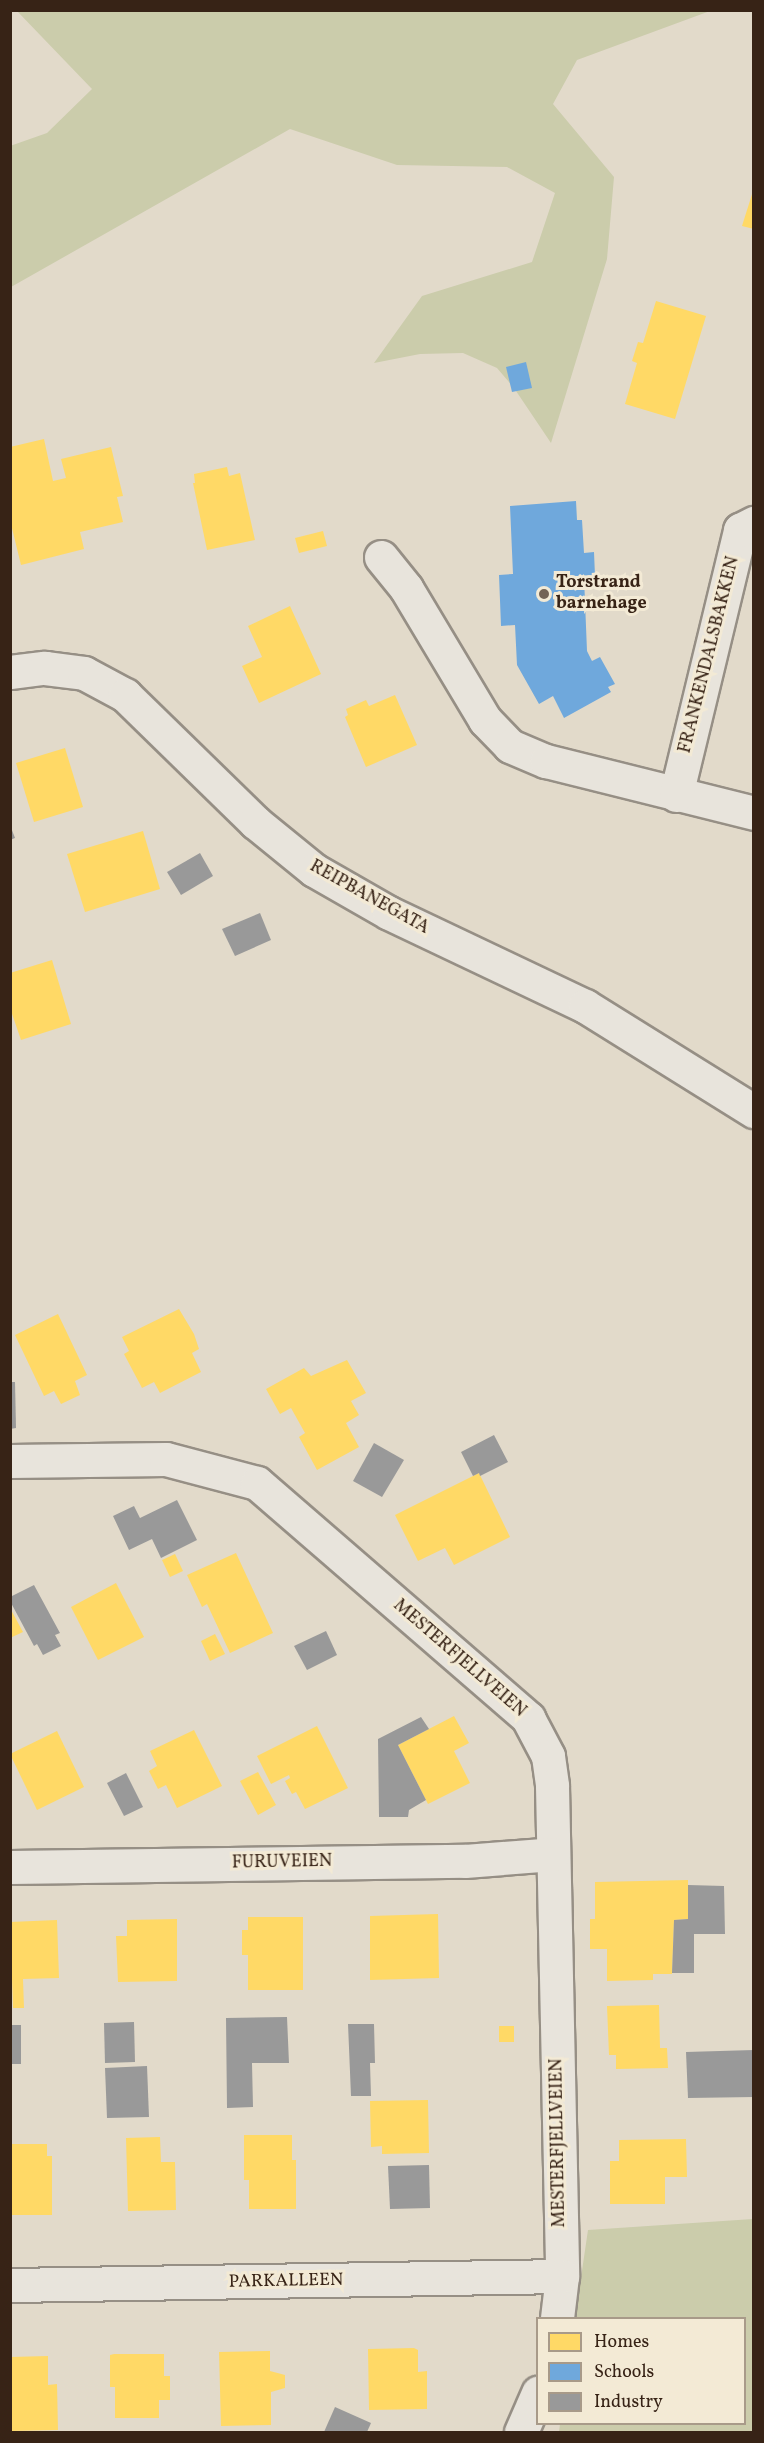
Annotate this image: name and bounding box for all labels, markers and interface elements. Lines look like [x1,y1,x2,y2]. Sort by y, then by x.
street label: FRANKENDALSBAKKEN [675,554,745,756]
place label: Torstrand barnehage [556,573,647,616]
marker: Torstrand barnehage [537,587,551,601]
street label: REIPBANEGATA [305,856,433,940]
street label: MESTERFJELLVEIEN [388,1595,530,1723]
street label: FURUVEIEN [232,1851,332,1875]
street label: MESTERFJELLVEIEN [547,2058,571,2228]
street label: PARKALLEEN [229,2270,343,2294]
legend [536,2317,746,2425]
text: Homes [594,2330,649,2355]
text: Schools [594,2360,654,2385]
text: Industry [594,2390,663,2415]

